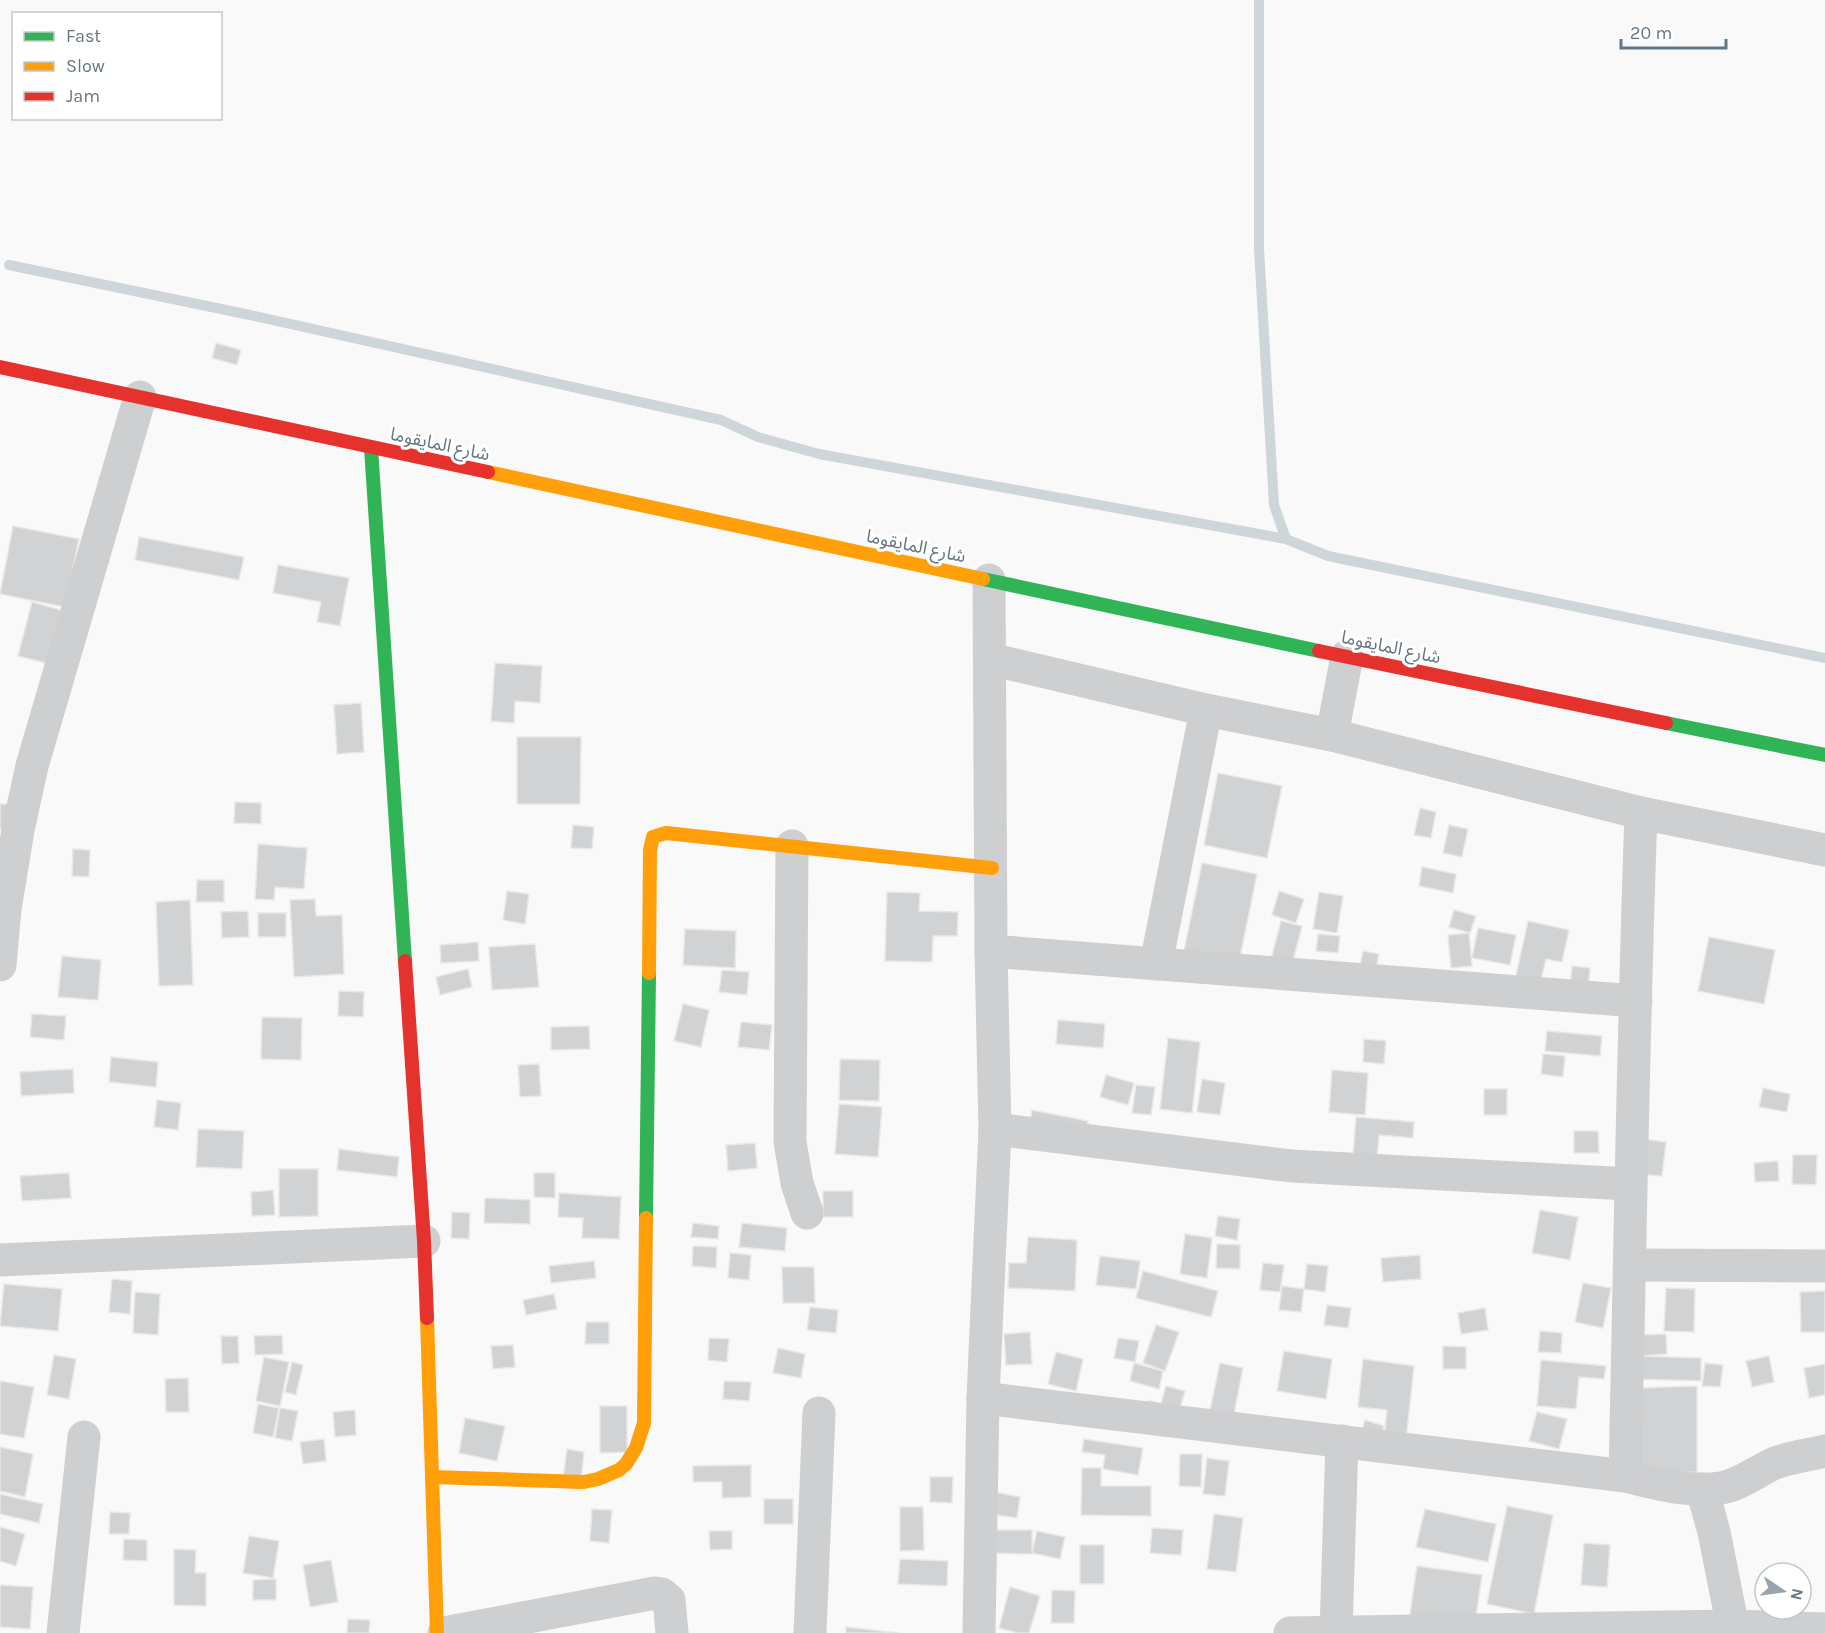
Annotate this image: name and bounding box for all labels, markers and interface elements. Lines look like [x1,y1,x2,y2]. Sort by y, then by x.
legend [12,12,222,120]
scale bar [1621,12,1726,50]
text: 20 m [1630,22,1672,44]
text: Fast [66,25,101,47]
text: Slow [66,55,105,77]
text: Jam [66,85,100,107]
street label: شارع المايقوما [387,423,492,468]
street label: شارع المايقوما [863,525,968,570]
street label: شارع المايقوما [1338,626,1443,671]
north arrow [1753,1561,1813,1621]
text: N [1787,1587,1808,1602]

